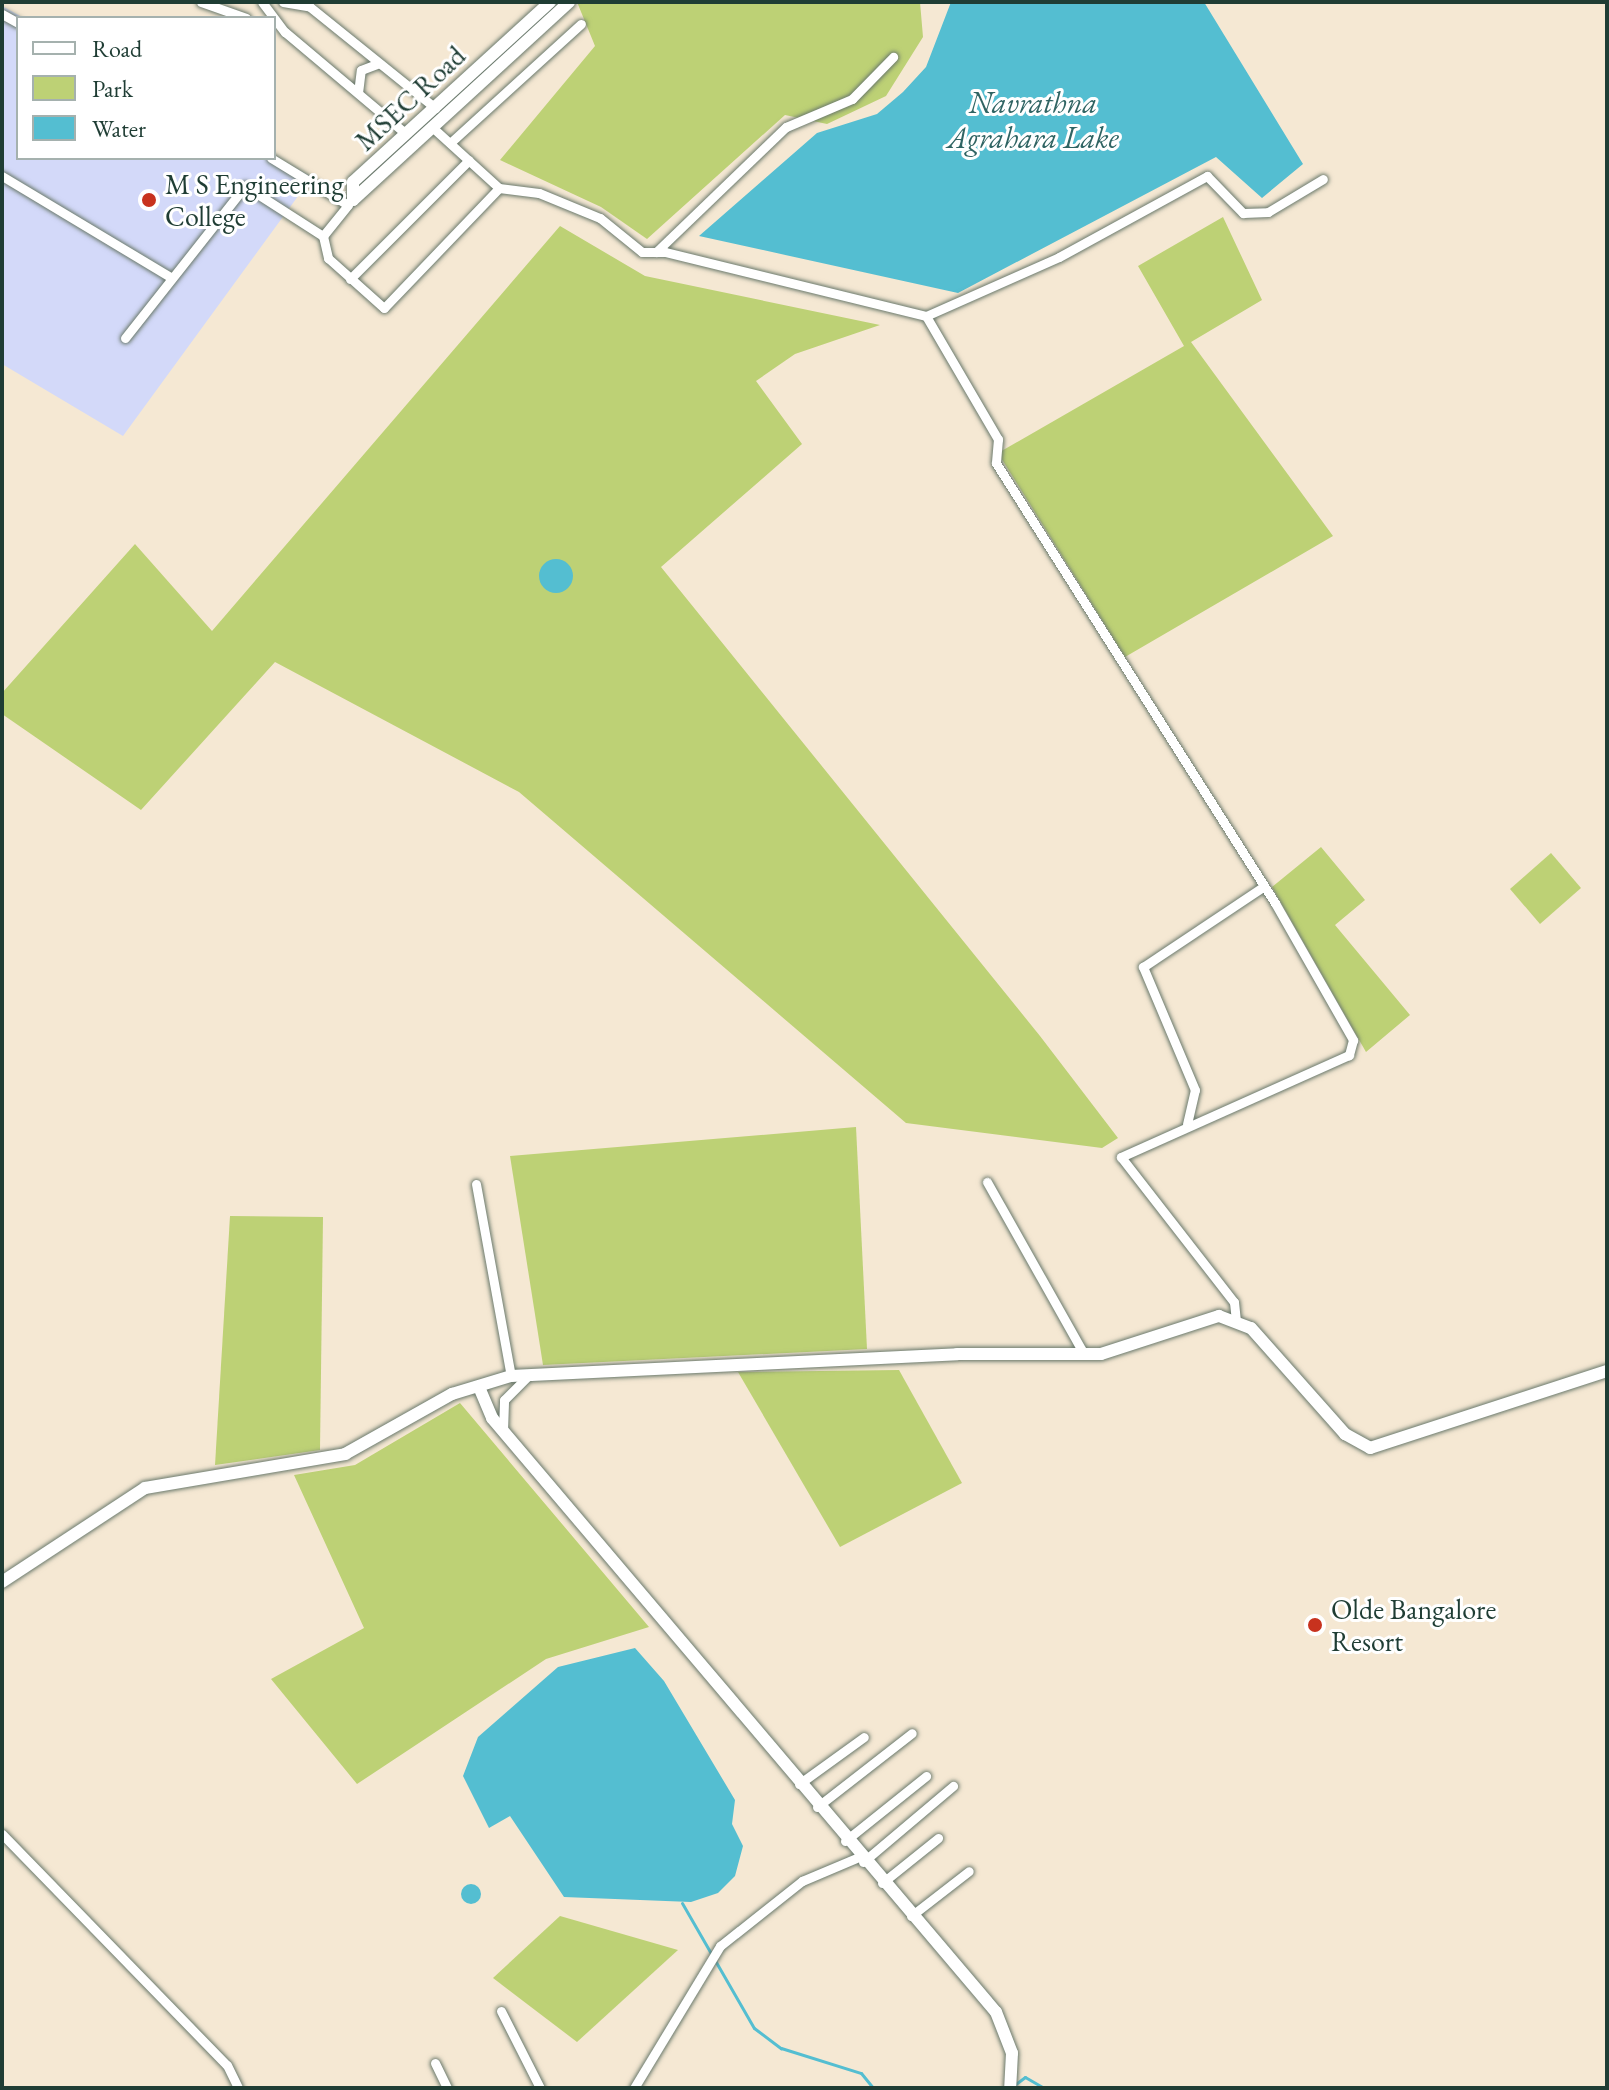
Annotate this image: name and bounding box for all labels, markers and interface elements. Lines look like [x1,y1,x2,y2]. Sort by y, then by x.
legend [16,16,276,160]
text: Road [92,33,142,64]
street label: MSEC Road [348,39,472,157]
text: Park [92,73,133,104]
water label: Navrathna Agrahara Lake [947,85,1119,156]
text: Water [92,113,146,144]
place label: M S Engineering College [165,167,344,233]
marker: M S Engineering College [140,191,158,209]
place label: Olde Bangalore Resort [1331,1592,1496,1658]
marker: Olde Bangalore Resort [1306,1616,1324,1634]

